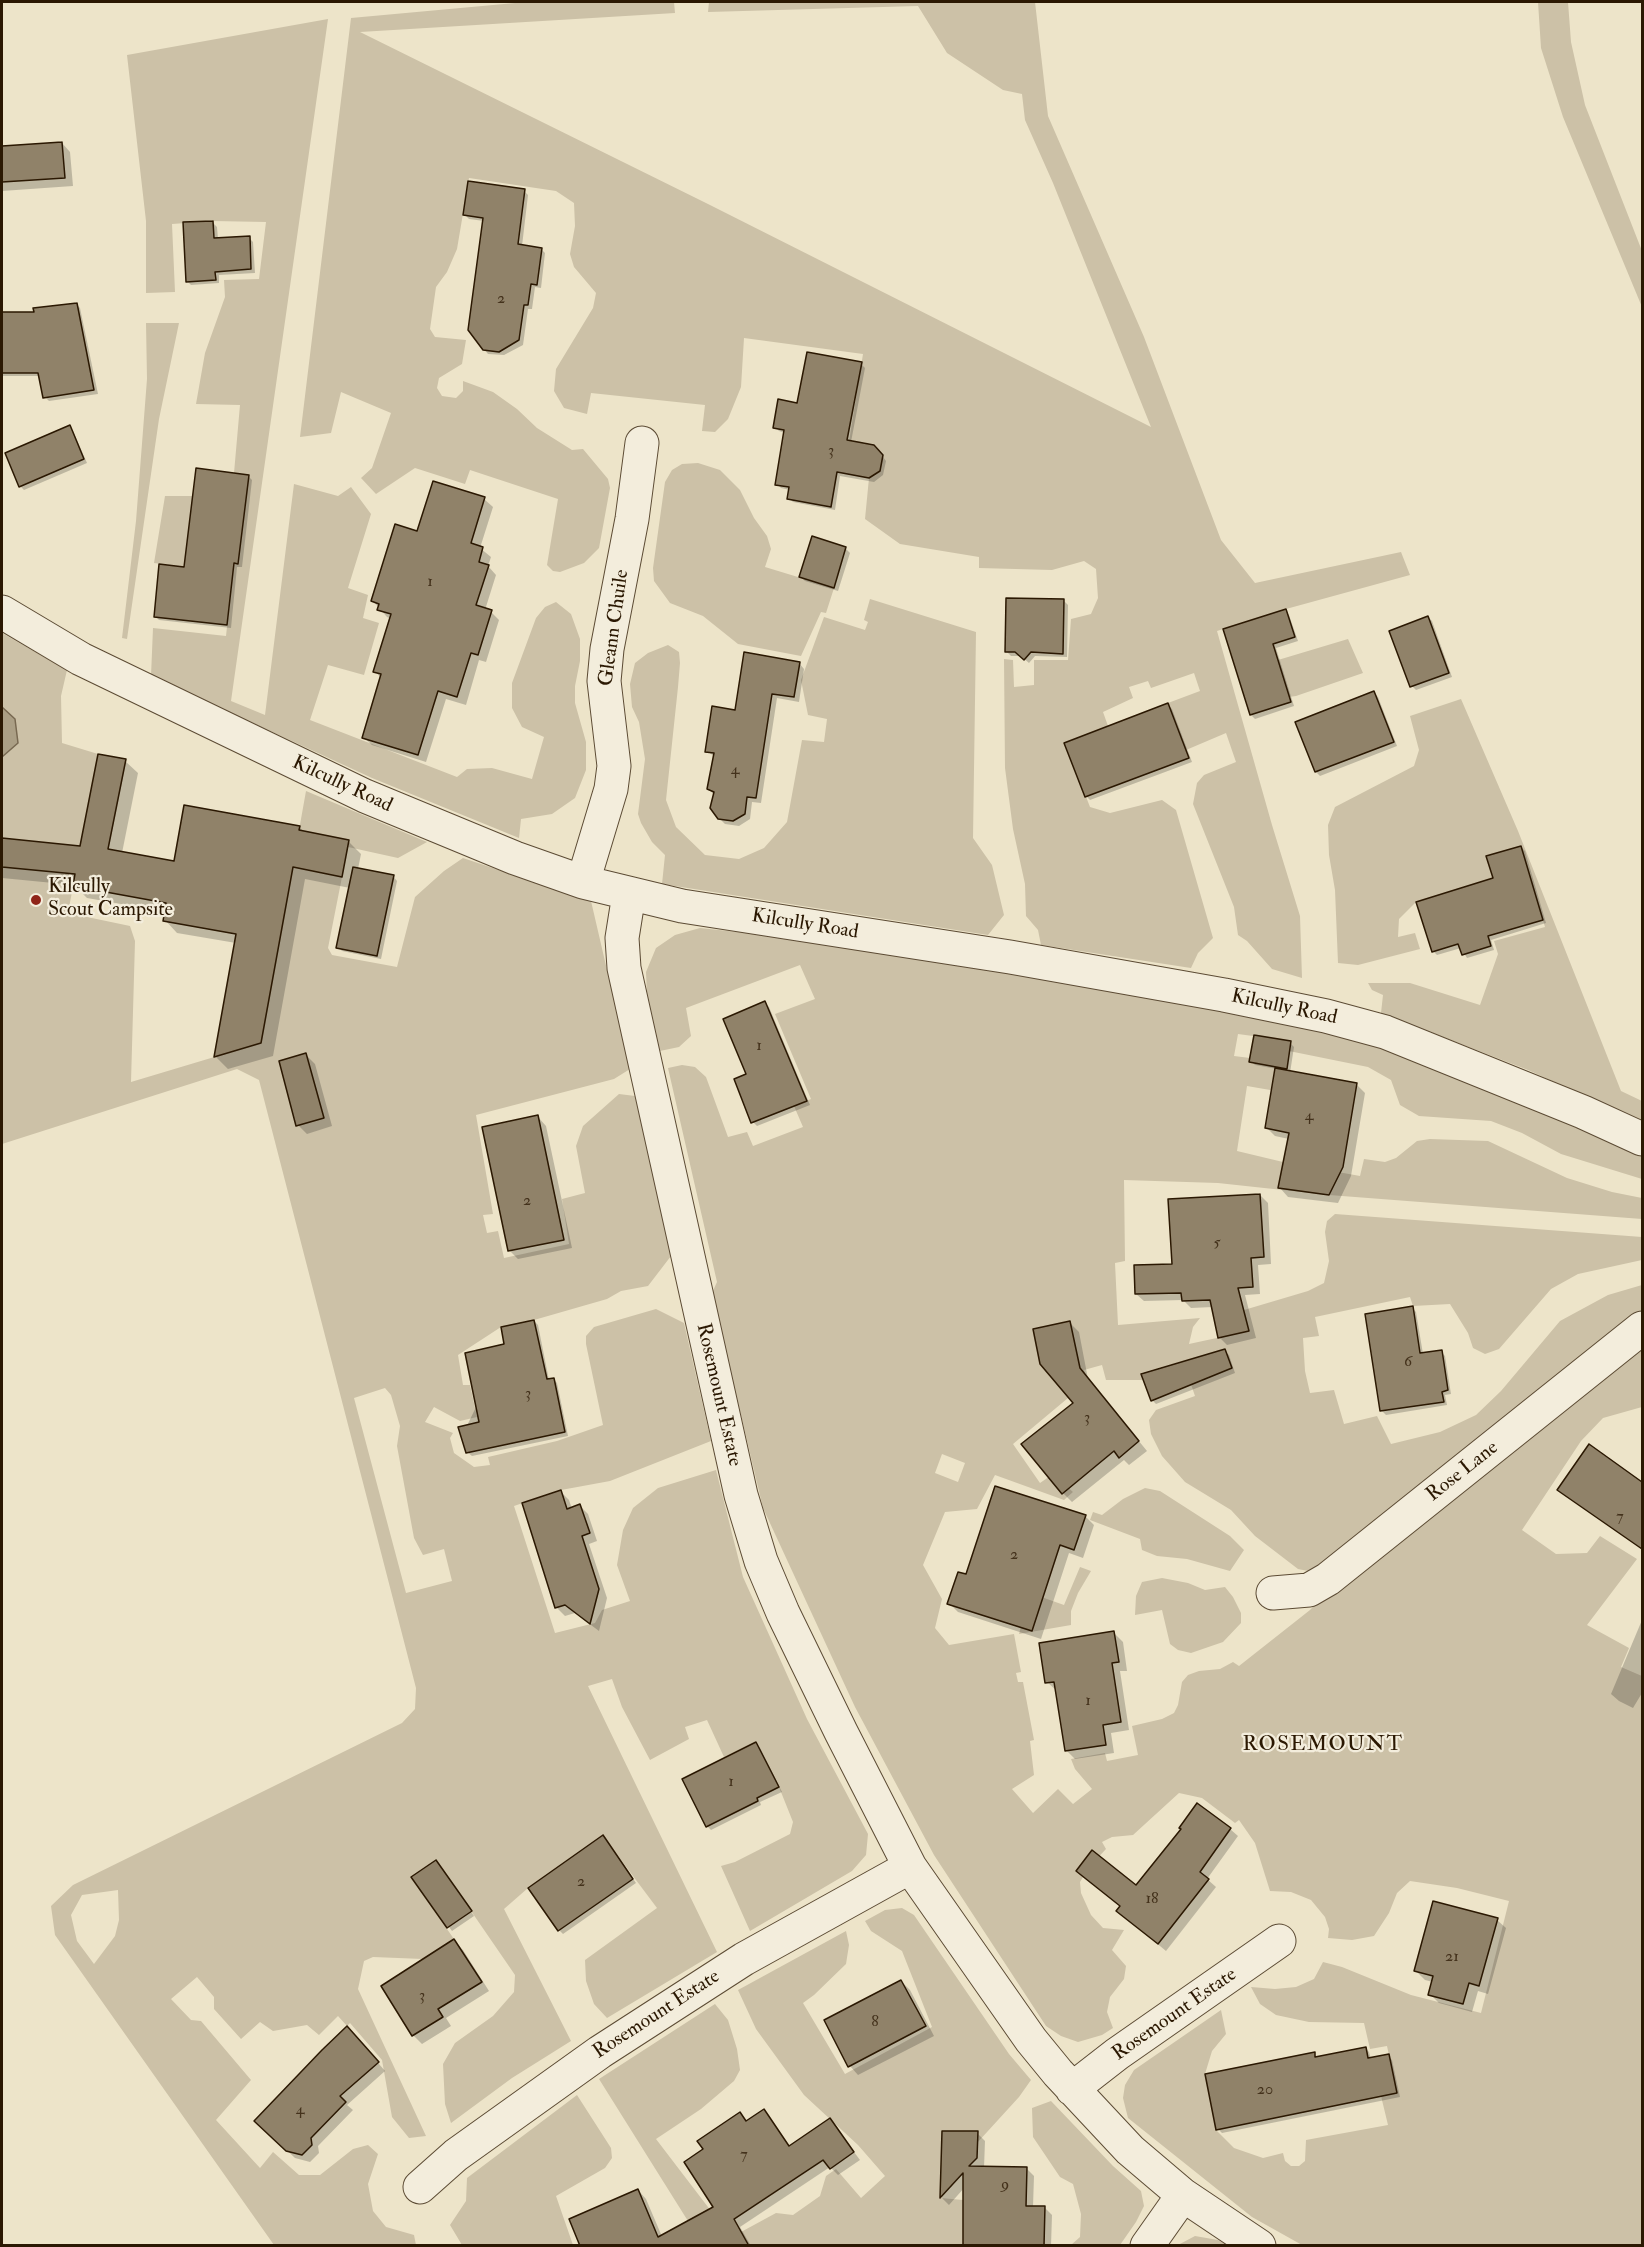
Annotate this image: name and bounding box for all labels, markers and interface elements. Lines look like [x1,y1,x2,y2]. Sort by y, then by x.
house number: 2 [497,290,505,310]
house number: 3 [828,442,834,462]
street label: Gleann Chuile [595,568,635,688]
house number: 1 [427,573,433,593]
street label: Kilcully Road [288,751,396,819]
house number: 4 [731,761,739,781]
place label: Kilcully Scout Campsite [48,876,173,923]
marker: Kilcully Scout Campsite [29,893,43,907]
street label: Kilcully Road [750,905,860,945]
street label: Kilcully Road [1229,985,1339,1031]
house number: 1 [756,1037,762,1057]
house number: 4 [1305,1107,1313,1127]
house number: 2 [523,1192,531,1212]
house number: 5 [1213,1234,1221,1254]
street label: Rosemount Estate [690,1321,746,1469]
house number: 6 [1404,1353,1412,1373]
house number: 3 [525,1385,531,1405]
house number: 3 [1084,1409,1090,1429]
street label: Rose Lane [1422,1437,1504,1507]
house number: 7 [1616,1508,1624,1528]
house number: 2 [1010,1546,1018,1566]
house number: 1 [1085,1692,1091,1712]
district label: ROSEMOUNT [1242,1732,1404,1758]
house number: 1 [728,1773,734,1793]
house number: 2 [577,1873,585,1893]
house number: 18 [1145,1890,1159,1910]
house number: 21 [1445,1948,1459,1968]
street label: Rosemount Estate [1108,1963,1242,2067]
street label: Rosemount Estate [589,1965,725,2065]
house number: 3 [419,1987,425,2007]
house number: 8 [871,2013,879,2033]
house number: 20 [1257,2081,1273,2101]
house number: 4 [296,2101,304,2121]
house number: 7 [740,2146,748,2166]
house number: 9 [1001,2176,1009,2196]

